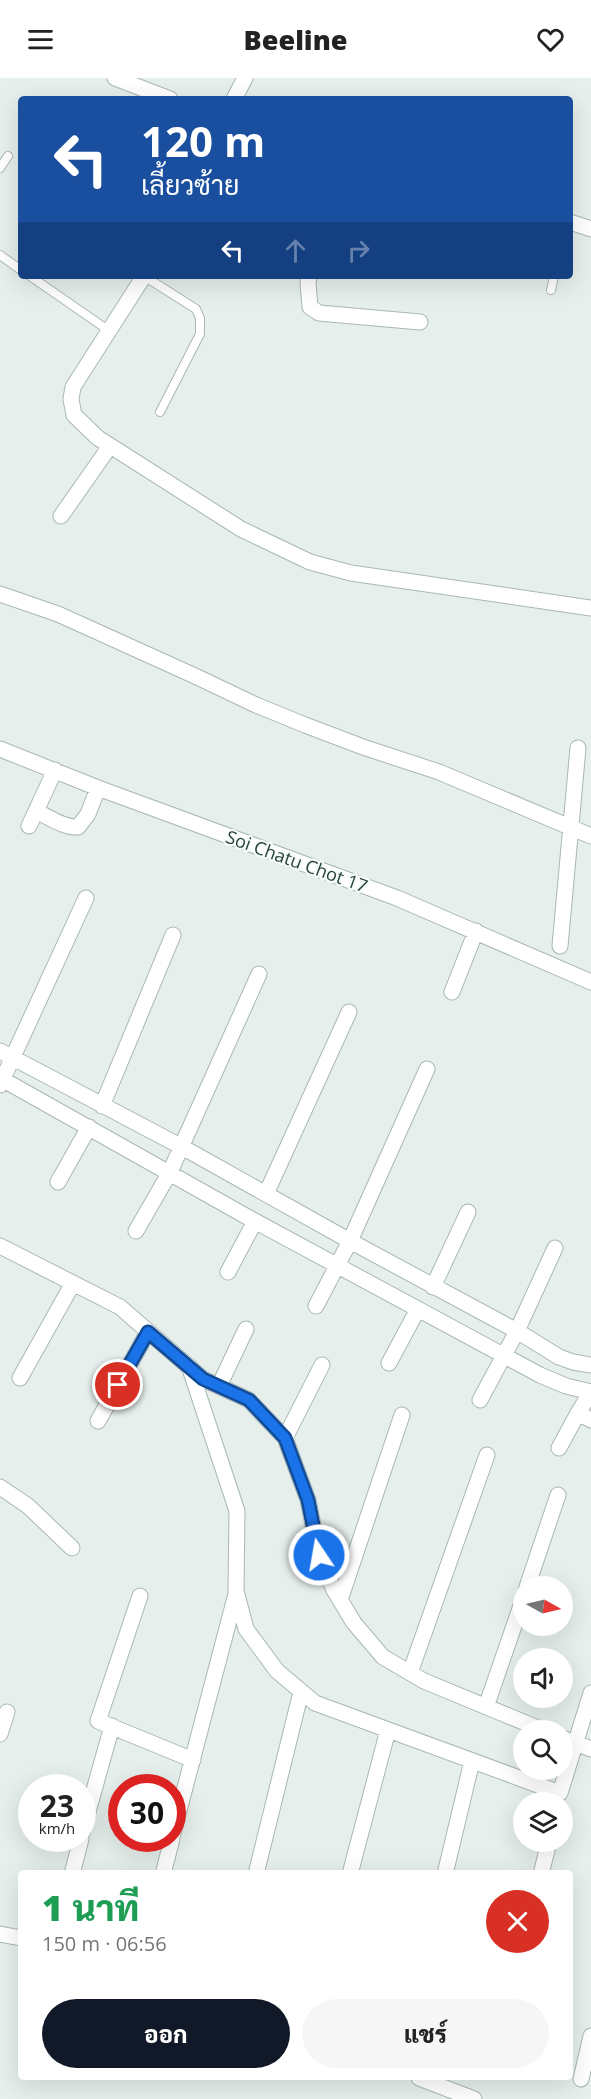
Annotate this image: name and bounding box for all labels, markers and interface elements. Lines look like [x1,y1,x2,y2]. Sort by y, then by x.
text: Beeline [244,21,347,58]
icon: menu [24,23,57,56]
icon: heart [534,23,567,56]
text: 120 m [141,112,265,169]
icon: left [42,120,120,198]
text: เลี้ยวซ้าย [141,166,239,203]
icon: left [216,234,249,267]
icon: ahead [279,234,312,267]
icon: right [342,234,375,267]
street label: Soi Chatu Chot 17 [223,824,371,898]
pin [92,1359,143,1410]
icon: arrive [101,1368,134,1401]
position arrow [287,1523,351,1587]
north arrow [513,1576,573,1636]
map controls [513,1576,573,1852]
button: sound [513,1648,573,1708]
button: search [513,1720,573,1780]
speed limit sign: 30 [108,1774,186,1852]
text: 23 [40,1785,74,1826]
button: layers [513,1792,573,1852]
text: km/h [39,1818,75,1838]
text: 1 นาที [42,1883,139,1932]
button: close [486,1890,549,1953]
text: 150 m · 06:56 [42,1930,167,1957]
button: ออก [42,1999,290,2068]
button: แชร์ [302,1999,549,2068]

